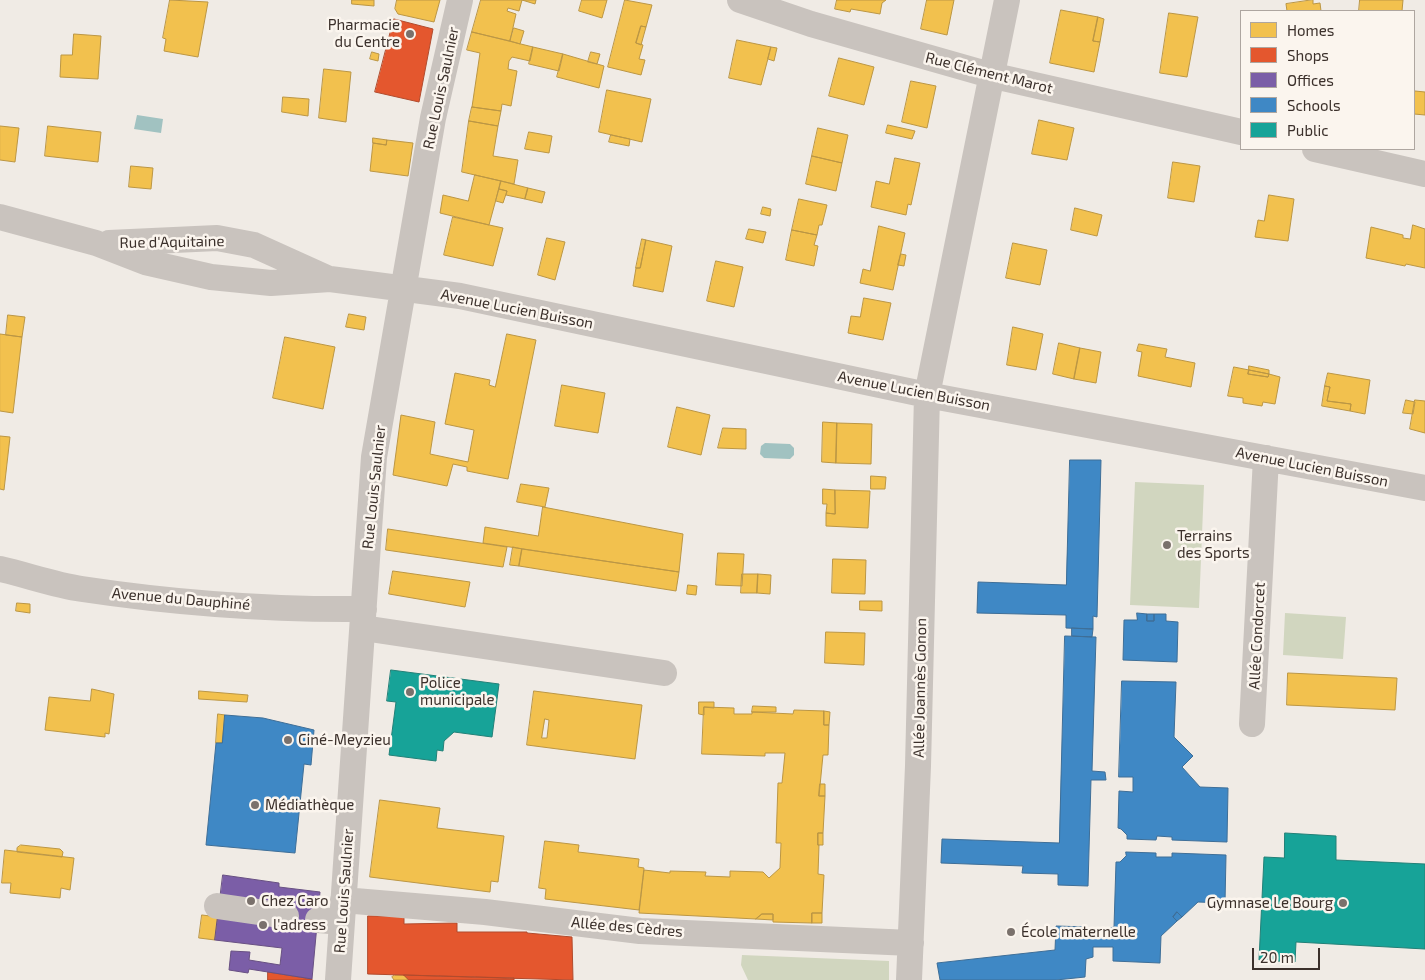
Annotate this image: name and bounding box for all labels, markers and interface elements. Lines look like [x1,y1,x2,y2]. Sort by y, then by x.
legend [1240,10,1415,150]
place label: Pharmacie du Centre [328,16,400,51]
text: Homes [1287,21,1334,39]
street label: Rue Louis Saulnier [419,25,463,151]
marker: Pharmacie du Centre [404,28,416,40]
text: Shops [1287,46,1329,64]
street label: Rue Clément Marot [923,48,1055,98]
text: Offices [1287,71,1334,89]
text: Schools [1287,96,1341,114]
text: Public [1287,121,1328,139]
street label: Rue d'Aquitaine [119,232,225,252]
street label: Avenue Lucien Buisson [439,285,595,333]
street label: Avenue Lucien Buisson [836,367,992,415]
street label: Rue Louis Saulnier [359,424,389,550]
street label: Avenue Lucien Buisson [1234,443,1390,491]
place label: Terrains des Sports [1177,527,1250,562]
marker: Terrains des Sports [1161,539,1173,551]
street label: Allée Condorcet [1245,582,1269,690]
street label: Avenue du Dauphiné [111,584,251,614]
street label: Allée Joannès Gonon [910,618,930,758]
place label: Police municipale [420,674,495,709]
marker: Police municipale [404,686,416,698]
place label: Ciné-Meyzieu [298,731,391,749]
marker: Ciné-Meyzieu [282,734,294,746]
place label: Médiathèque [265,796,354,814]
marker: Médiathèque [249,799,261,811]
street label: Rue Louis Saulnier [331,828,357,954]
place label: Chez Caro [261,892,328,910]
place label: Gymnase Le Bourg [1207,894,1333,912]
marker: Chez Caro [245,895,257,907]
marker: Gymnase Le Bourg [1337,897,1349,909]
street label: Allée des Cèdres [570,913,684,941]
place label: l'adress [273,916,326,934]
marker: l'adress [257,919,269,931]
place label: École maternelle [1021,923,1136,941]
marker: École maternelle [1005,926,1017,938]
scale bar [1255,938,1322,970]
text: 20 m [1260,948,1294,966]

